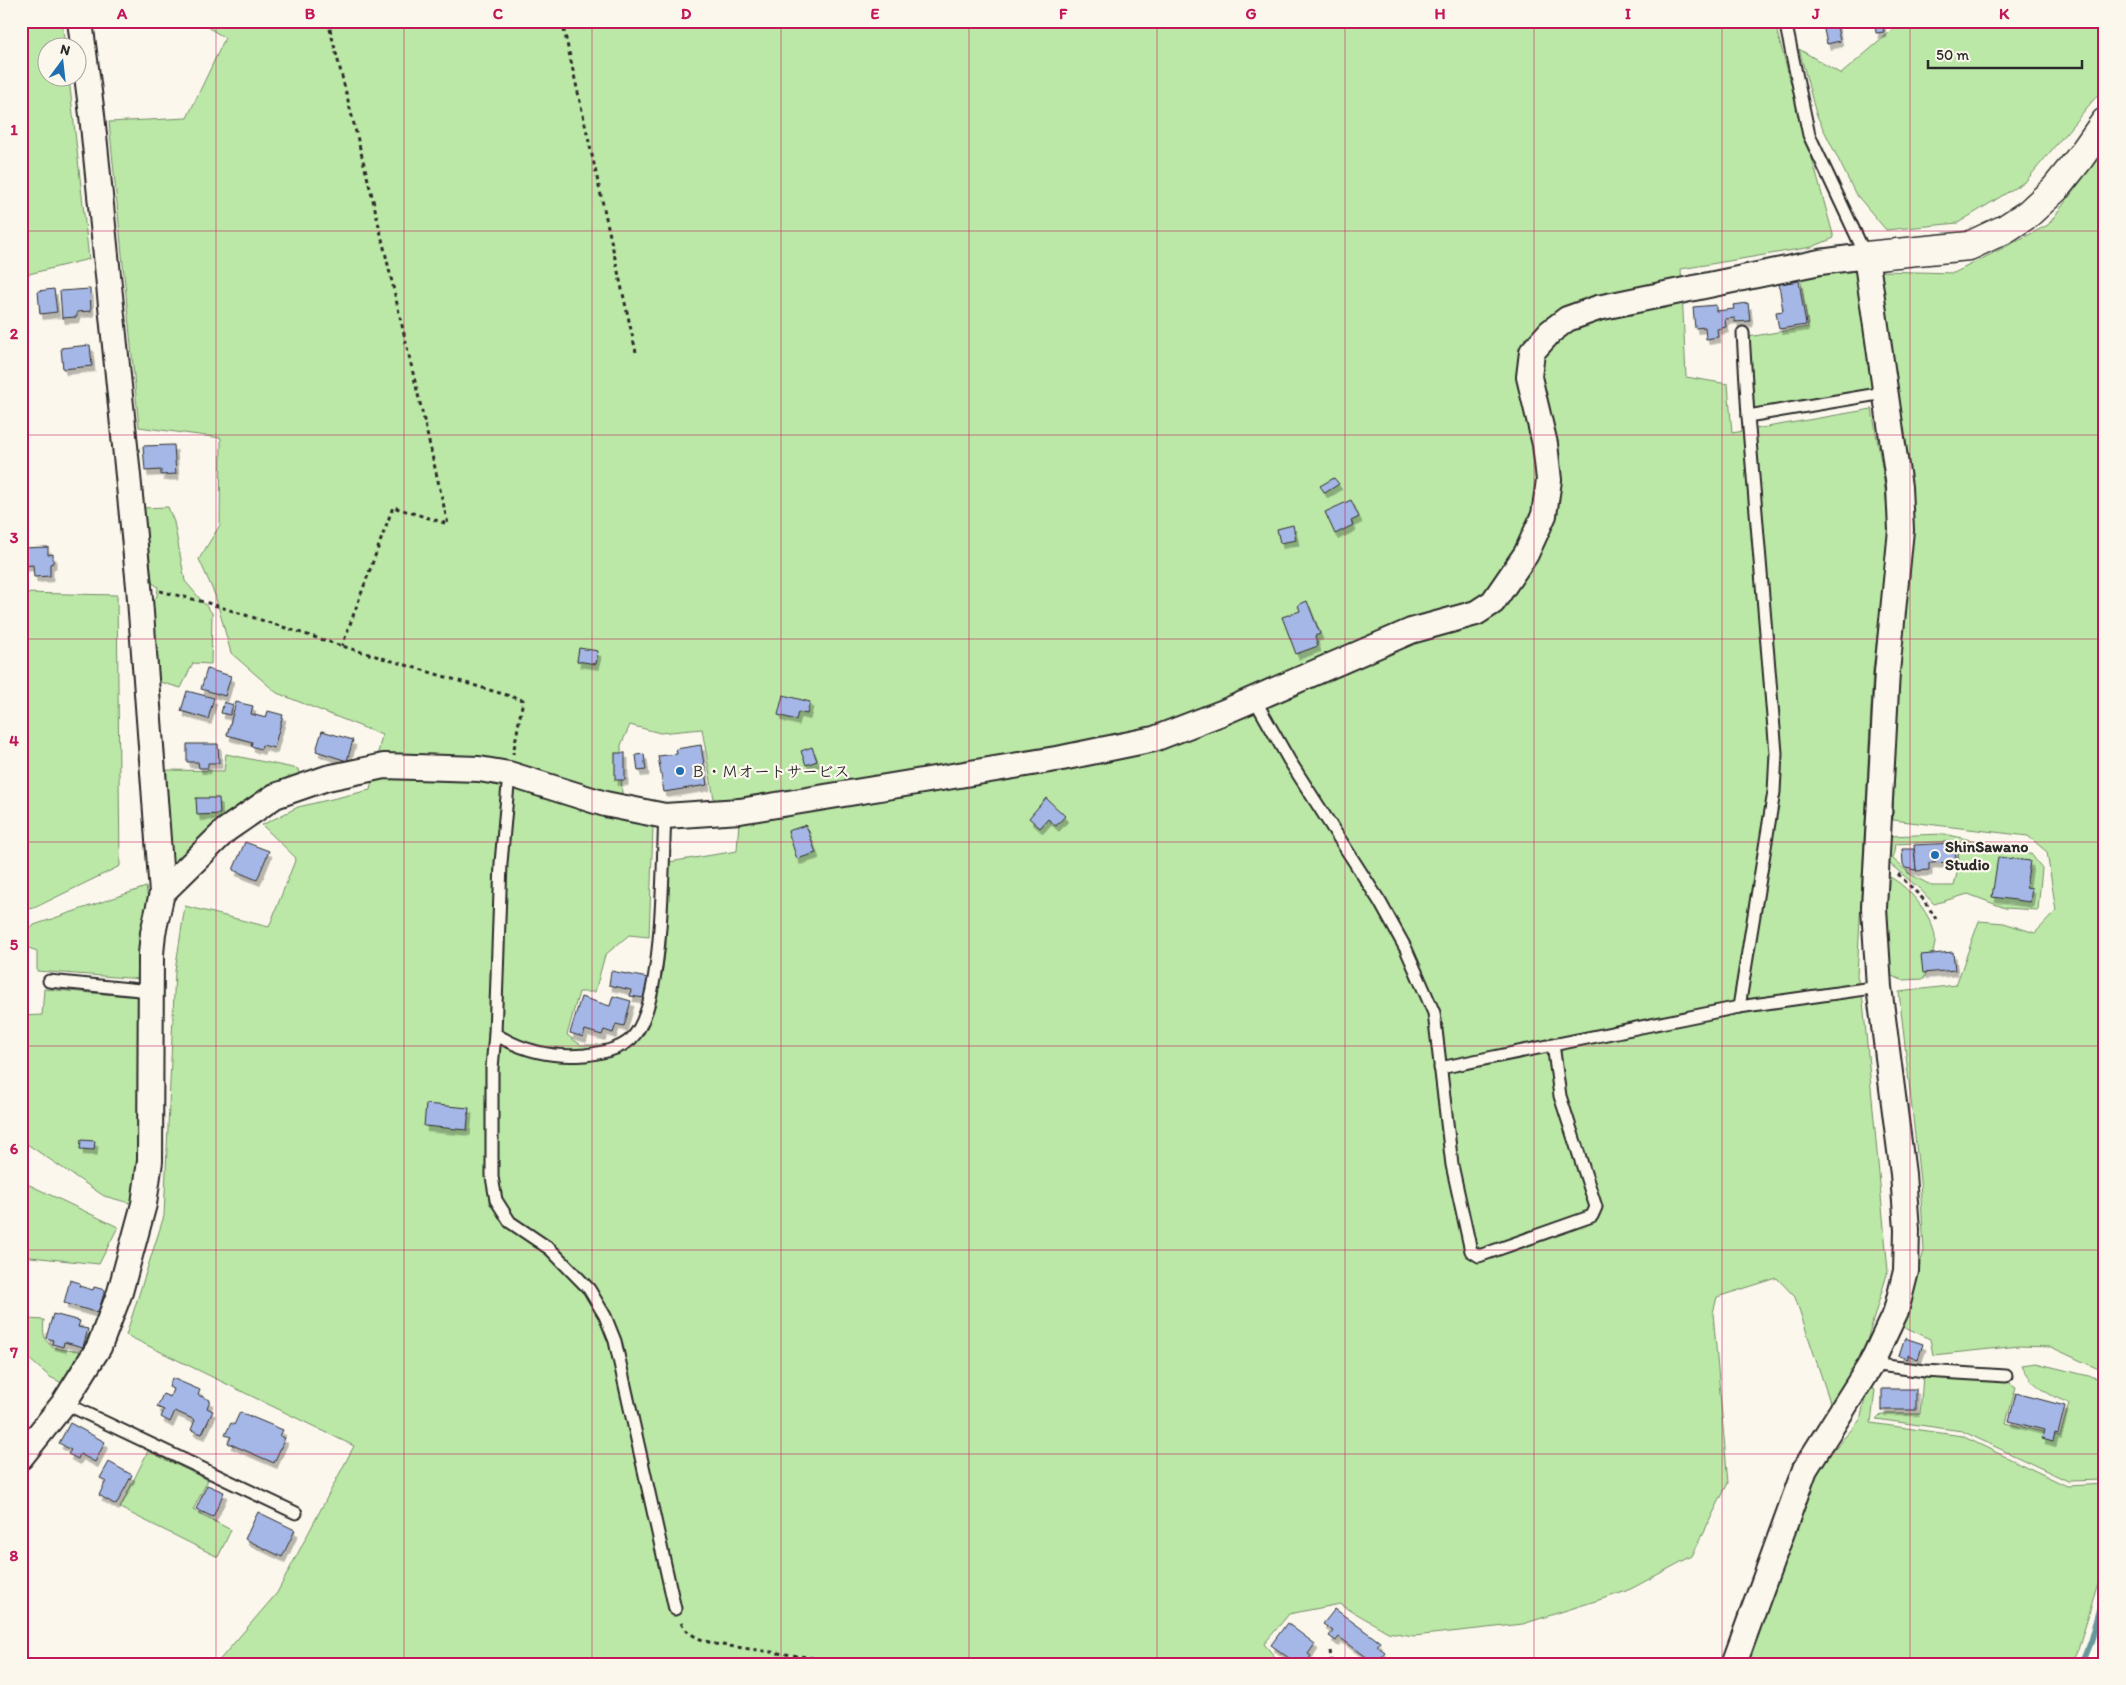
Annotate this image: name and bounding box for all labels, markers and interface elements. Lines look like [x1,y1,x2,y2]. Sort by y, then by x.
text: A [116,4,128,23]
text: B [305,4,316,23]
text: C [493,4,504,23]
text: D [681,4,692,23]
text: E [871,4,880,23]
text: F [1059,4,1068,23]
text: G [1245,4,1257,23]
text: H [1434,4,1446,23]
text: I [1625,4,1631,23]
text: J [1811,4,1820,23]
text: K [1999,4,2010,23]
north arrow [38,38,88,88]
scale bar [1928,38,2082,70]
text: N [58,40,72,59]
text: 50 m [1936,46,1969,64]
text: 1 [10,120,18,139]
text: 2 [10,324,19,343]
text: 3 [10,528,19,547]
text: 4 [9,731,19,750]
place label: Ｂ・Ｍオートサービス [690,762,850,781]
marker: Ｂ・Ｍオートサービス [674,765,686,777]
place label: ShinSawano Studio [1945,837,2028,874]
marker: ShinSawano Studio [1929,849,1941,861]
text: 5 [10,935,19,954]
text: 6 [10,1139,19,1158]
text: 7 [9,1343,18,1362]
text: 8 [10,1546,19,1565]

